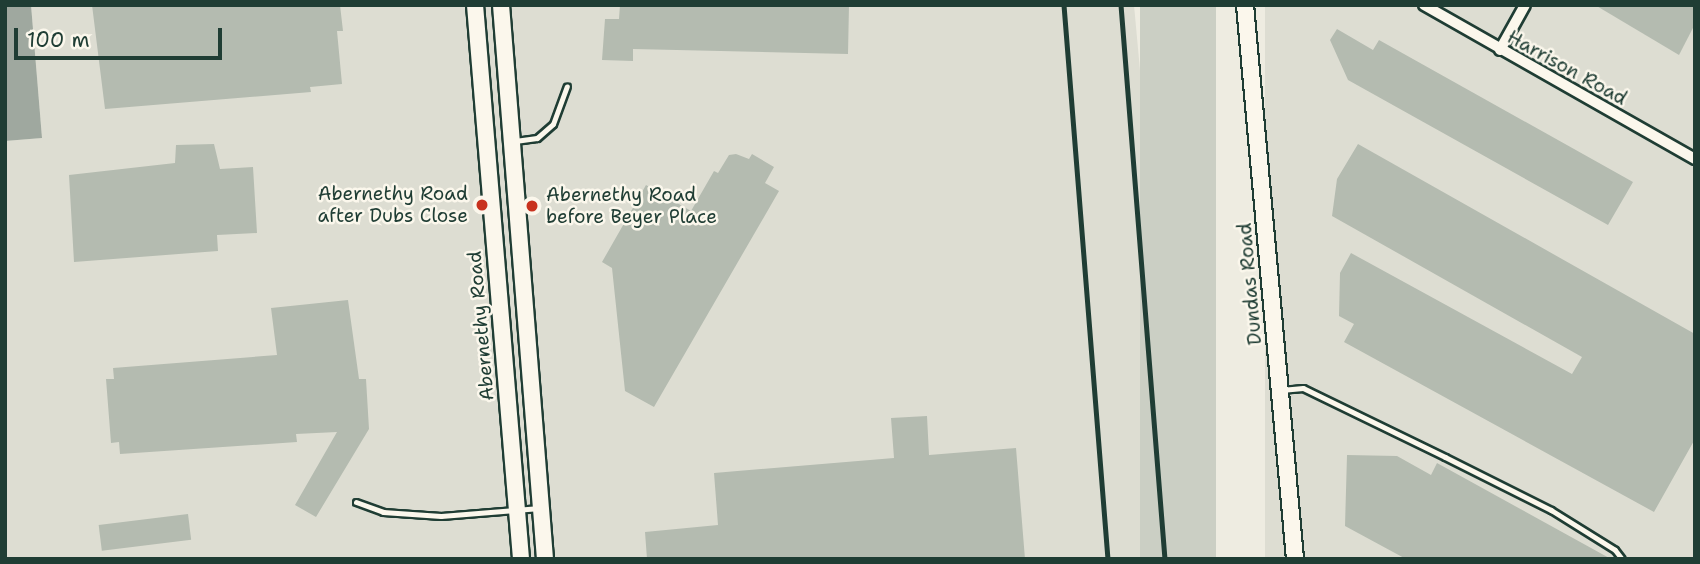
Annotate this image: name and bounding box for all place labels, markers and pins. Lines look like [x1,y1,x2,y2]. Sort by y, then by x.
place label: Abernethy Road after Dubs Close [317,183,468,227]
place label: Abernethy Road before Beyer Place [546,184,717,228]
marker: Abernethy Road after Dubs Close [474,197,490,213]
marker: Abernethy Road before Beyer Place [524,198,540,214]

